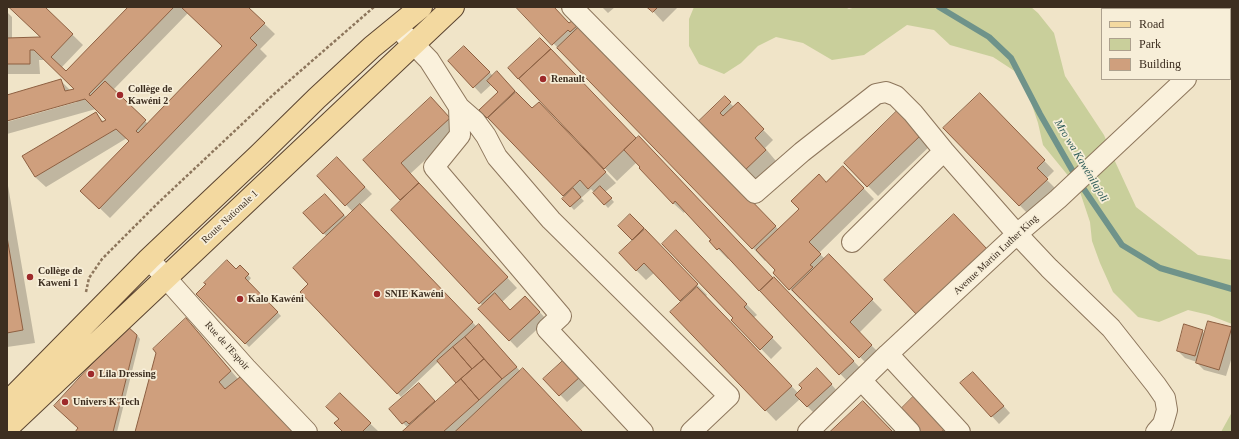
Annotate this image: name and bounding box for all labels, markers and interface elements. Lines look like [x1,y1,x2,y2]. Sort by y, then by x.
legend [1101,8,1231,80]
text: Road [1139,17,1164,31]
text: Park [1139,37,1161,51]
text: Building [1139,57,1181,71]
place label: Renault [551,73,585,85]
marker: Renault [538,74,548,84]
place label: Collège de Kawéni 2 [128,83,172,106]
marker: Collège de Kawéni 2 [115,90,125,100]
water label: Mro wa Kawénilajoli [1051,117,1111,205]
street label: Route Nationale 1 [199,188,261,246]
street label: Avenue Martin Luther King [951,213,1041,297]
place label: Collège de Kaweni 1 [38,265,82,288]
marker: Collège de Kaweni 1 [25,272,35,282]
place label: SNIE Kawéni [385,288,444,300]
marker: SNIE Kawéni [372,289,382,299]
place label: Kalo Kawéni [248,293,304,305]
marker: Kalo Kawéni [235,294,245,304]
street label: Rue de l'Espoir [202,319,252,373]
place label: Lila Dressing [99,368,156,380]
marker: Lila Dressing [86,369,96,379]
place label: Univers K'Tech [73,396,140,408]
marker: Univers K'Tech [60,397,70,407]

